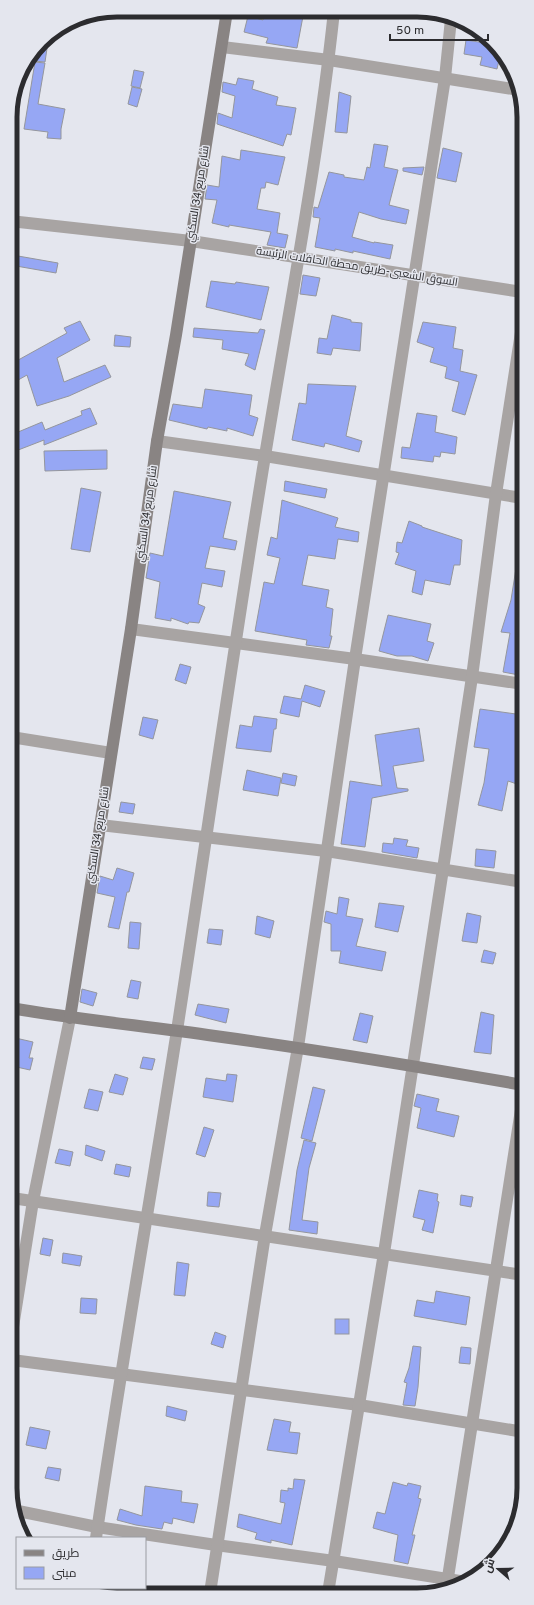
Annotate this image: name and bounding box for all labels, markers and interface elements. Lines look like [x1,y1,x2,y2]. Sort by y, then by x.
scale bar [390,16,488,42]
text: 50 m [396,23,424,39]
street label: شارع مربع 34 السكني [183,145,214,243]
street label: السوق الشعبى-طريق محطة الحافلات الرئيسة [255,244,459,290]
street label: شارع مربع 34 السكني [133,465,162,563]
street label: شارع مربع 34 السكني [83,786,114,884]
legend [16,1537,146,1589]
text: طريق [52,1546,80,1562]
north arrow [478,1549,518,1589]
text: ش [481,1557,499,1575]
text: مبنى [52,1566,77,1582]

